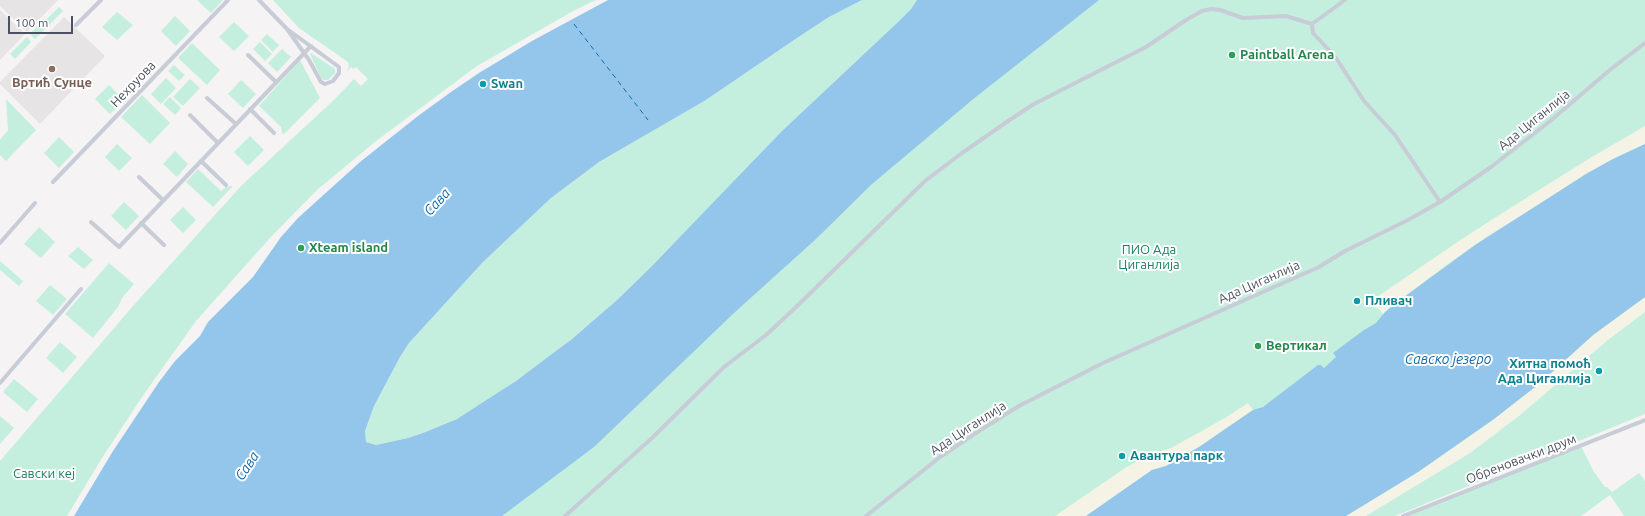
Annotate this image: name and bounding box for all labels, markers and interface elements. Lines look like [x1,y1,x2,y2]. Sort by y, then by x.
scale bar [10,8,75,34]
text: 100 m [15,16,48,29]
place label: Paintball Arena [1240,47,1334,63]
marker: Paintball Arena [1227,50,1237,60]
street label: Нехруова [107,58,159,110]
marker: Вртић Сунце [47,64,57,74]
place label: Вртић Сунце [12,75,92,91]
place label: Swan [491,76,523,92]
marker: Swan [478,79,488,89]
street label: Ада Циганлија [1495,86,1573,154]
water label: Сава [420,185,454,219]
place label: Xteam island [309,240,388,256]
park label: ПИО Ада Циганлија [1118,242,1180,273]
marker: Xteam island [296,243,306,253]
street label: Ада Циганлија [1216,257,1302,307]
place label: Пливач [1365,293,1412,309]
marker: Пливач [1352,296,1362,306]
place label: Вертикал [1266,338,1327,354]
marker: Вертикал [1253,341,1263,351]
water label: Савско језеро [1405,351,1491,367]
place label: Хитна помоћ Ада Циганлија [1498,356,1591,387]
marker: Хитна помоћ Ада Циганлија [1594,366,1604,376]
street label: Ада Циганлија [927,398,1009,458]
street label: Обреновачки друм [1464,431,1578,487]
water label: Сава [232,448,262,484]
place label: Авантура парк [1130,448,1223,464]
marker: Авантура парк [1117,451,1127,461]
park label: Савски кеј [13,466,75,482]

